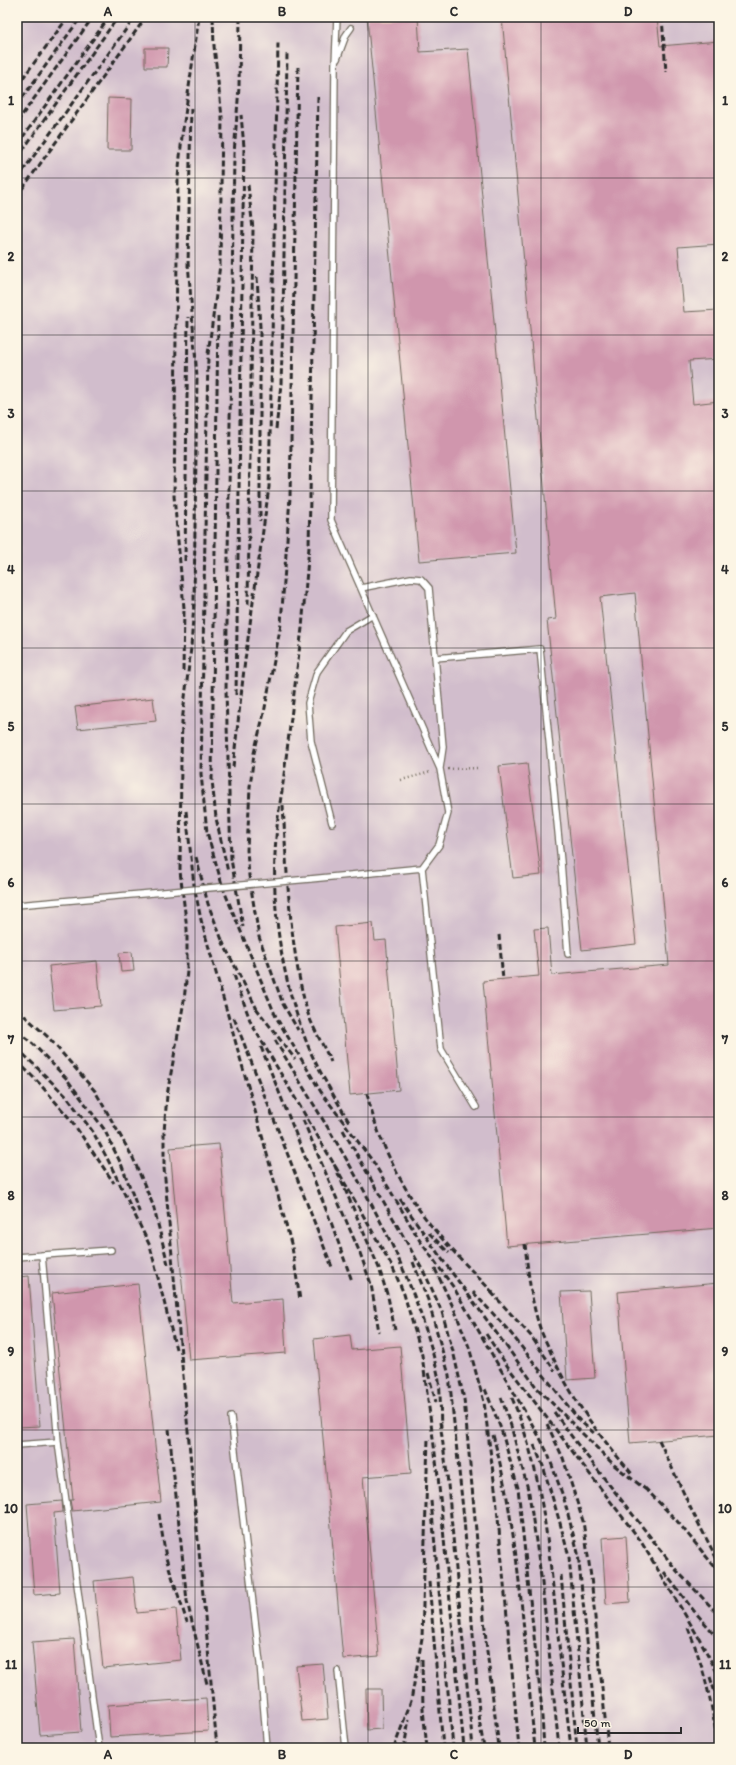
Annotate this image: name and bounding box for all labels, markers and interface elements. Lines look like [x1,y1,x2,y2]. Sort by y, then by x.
text: A [103,4,113,19]
text: B [278,4,287,19]
text: C [450,4,459,19]
text: D [624,4,633,19]
text: 1 [8,93,14,108]
text: 1 [722,93,728,108]
text: 2 [8,249,15,264]
text: 2 [722,249,729,264]
text: 3 [7,406,15,421]
text: 3 [721,406,729,421]
text: 4 [7,562,15,577]
text: 4 [721,562,729,577]
text: 5 [8,719,15,734]
text: 5 [722,719,729,734]
text: 6 [8,875,15,890]
text: 6 [722,875,729,890]
text: 7 [7,1032,15,1047]
text: 7 [721,1032,729,1047]
text: 8 [7,1188,15,1203]
text: 8 [721,1188,729,1203]
text: 9 [8,1344,15,1359]
text: 9 [722,1344,729,1359]
text: 10 [4,1501,18,1516]
text: 10 [718,1501,732,1516]
text: 11 [5,1657,17,1672]
text: 11 [719,1657,731,1672]
scale bar [578,1709,681,1735]
text: 50 m [584,1716,610,1730]
text: A [103,1747,113,1762]
text: B [278,1747,287,1762]
text: C [450,1747,459,1762]
text: D [624,1747,633,1762]

